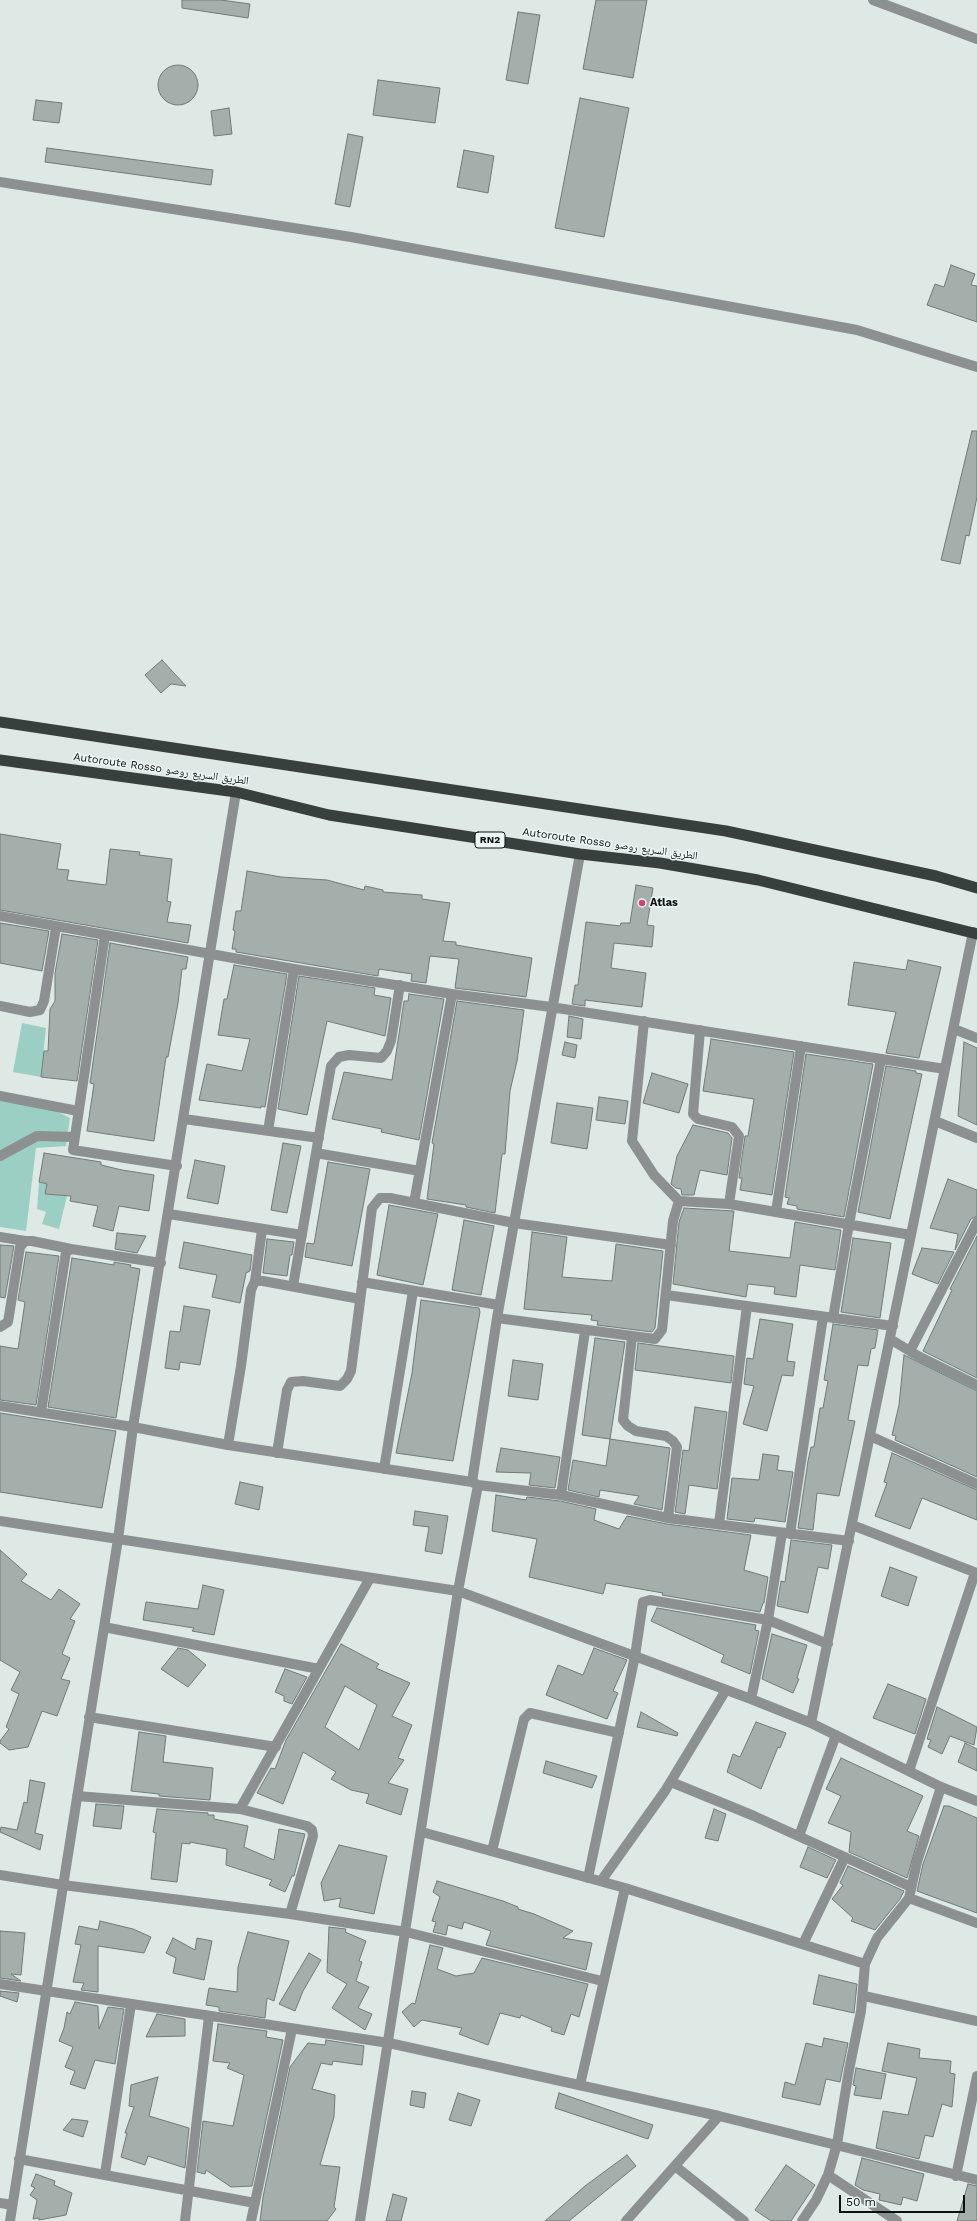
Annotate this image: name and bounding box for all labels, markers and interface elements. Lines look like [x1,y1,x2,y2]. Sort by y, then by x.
street label: Autoroute Rosso الطريق السريع روصو [73,750,249,788]
street label: Autoroute Rosso الطريق السريع روصو [522,825,698,863]
road number: RN2 [475,832,505,848]
place label: Atlas [650,896,678,910]
marker: Atlas [637,898,647,908]
scale bar [841,2187,967,2213]
text: 50 m [846,2195,876,2209]

